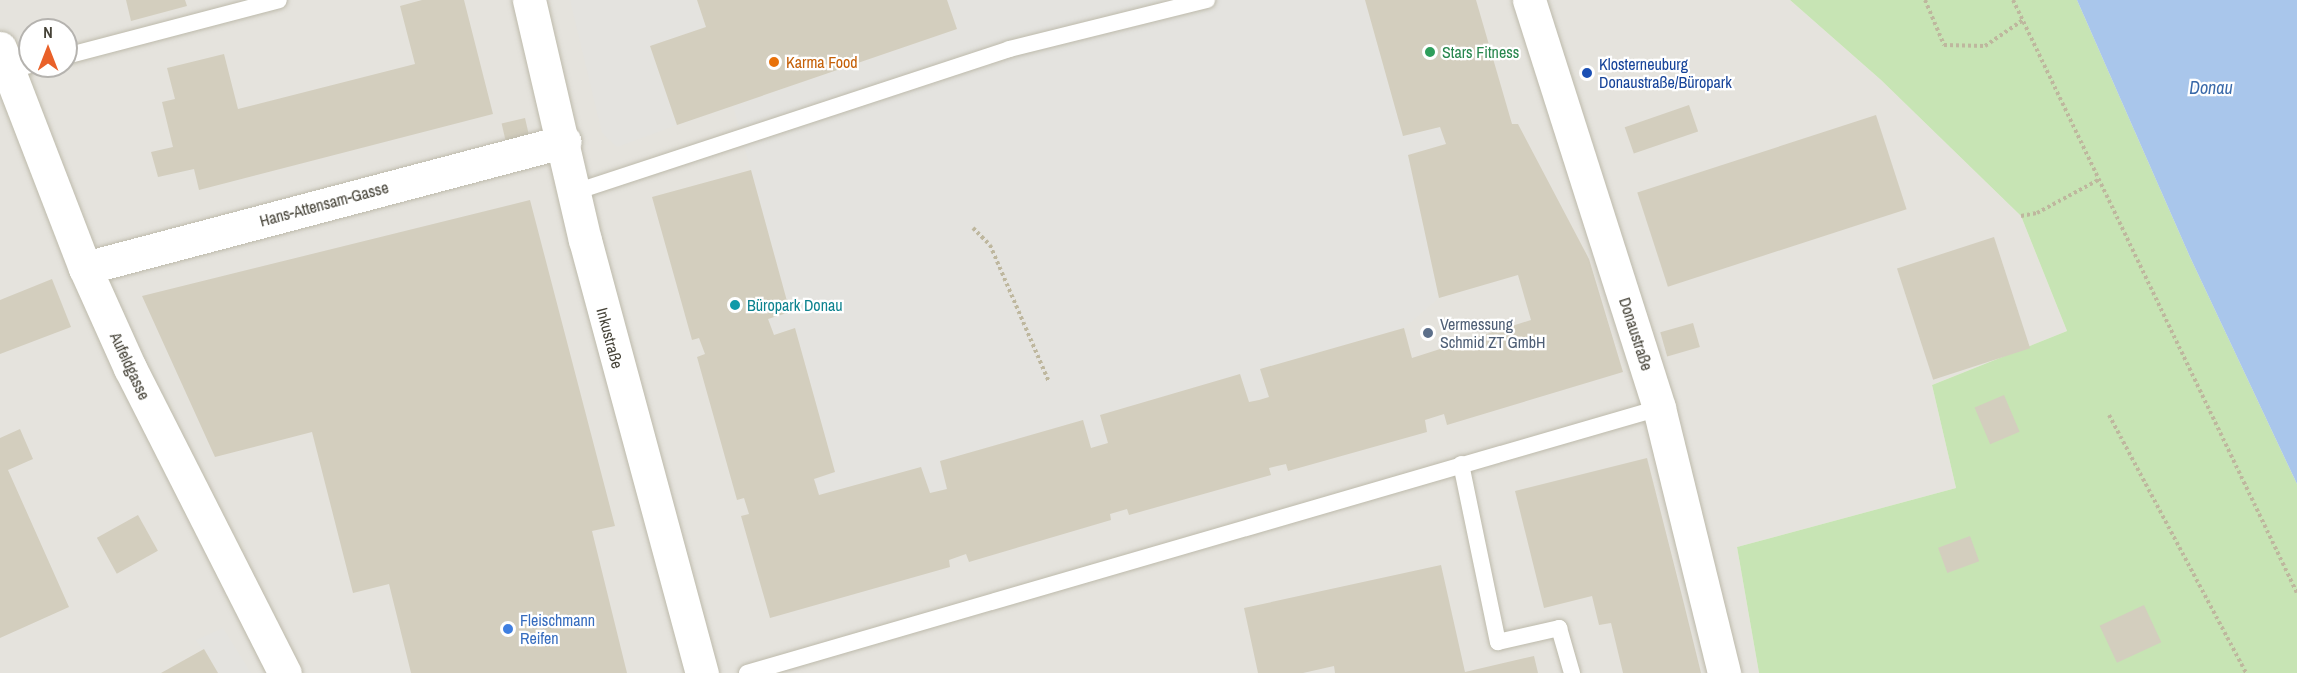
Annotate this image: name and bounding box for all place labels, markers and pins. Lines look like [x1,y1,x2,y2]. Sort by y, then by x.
place label: Stars Fitness [1442,42,1519,62]
marker: Stars Fitness [1423,45,1437,59]
place label: Karma Food [786,52,858,72]
place label: Klosterneuburg Donaustraße/Büropark [1599,54,1732,92]
marker: Karma Food [767,55,781,69]
marker: Klosterneuburg Donaustraße/Büropark [1580,66,1594,80]
place label: Büropark Donau [747,295,843,315]
marker: Büropark Donau [728,298,742,312]
place label: Vermessung Schmid ZT GmbH [1440,314,1546,352]
marker: Vermessung Schmid ZT GmbH [1421,326,1435,340]
place label: Fleischmann Reifen [520,610,595,648]
marker: Fleischmann Reifen [501,622,515,636]

